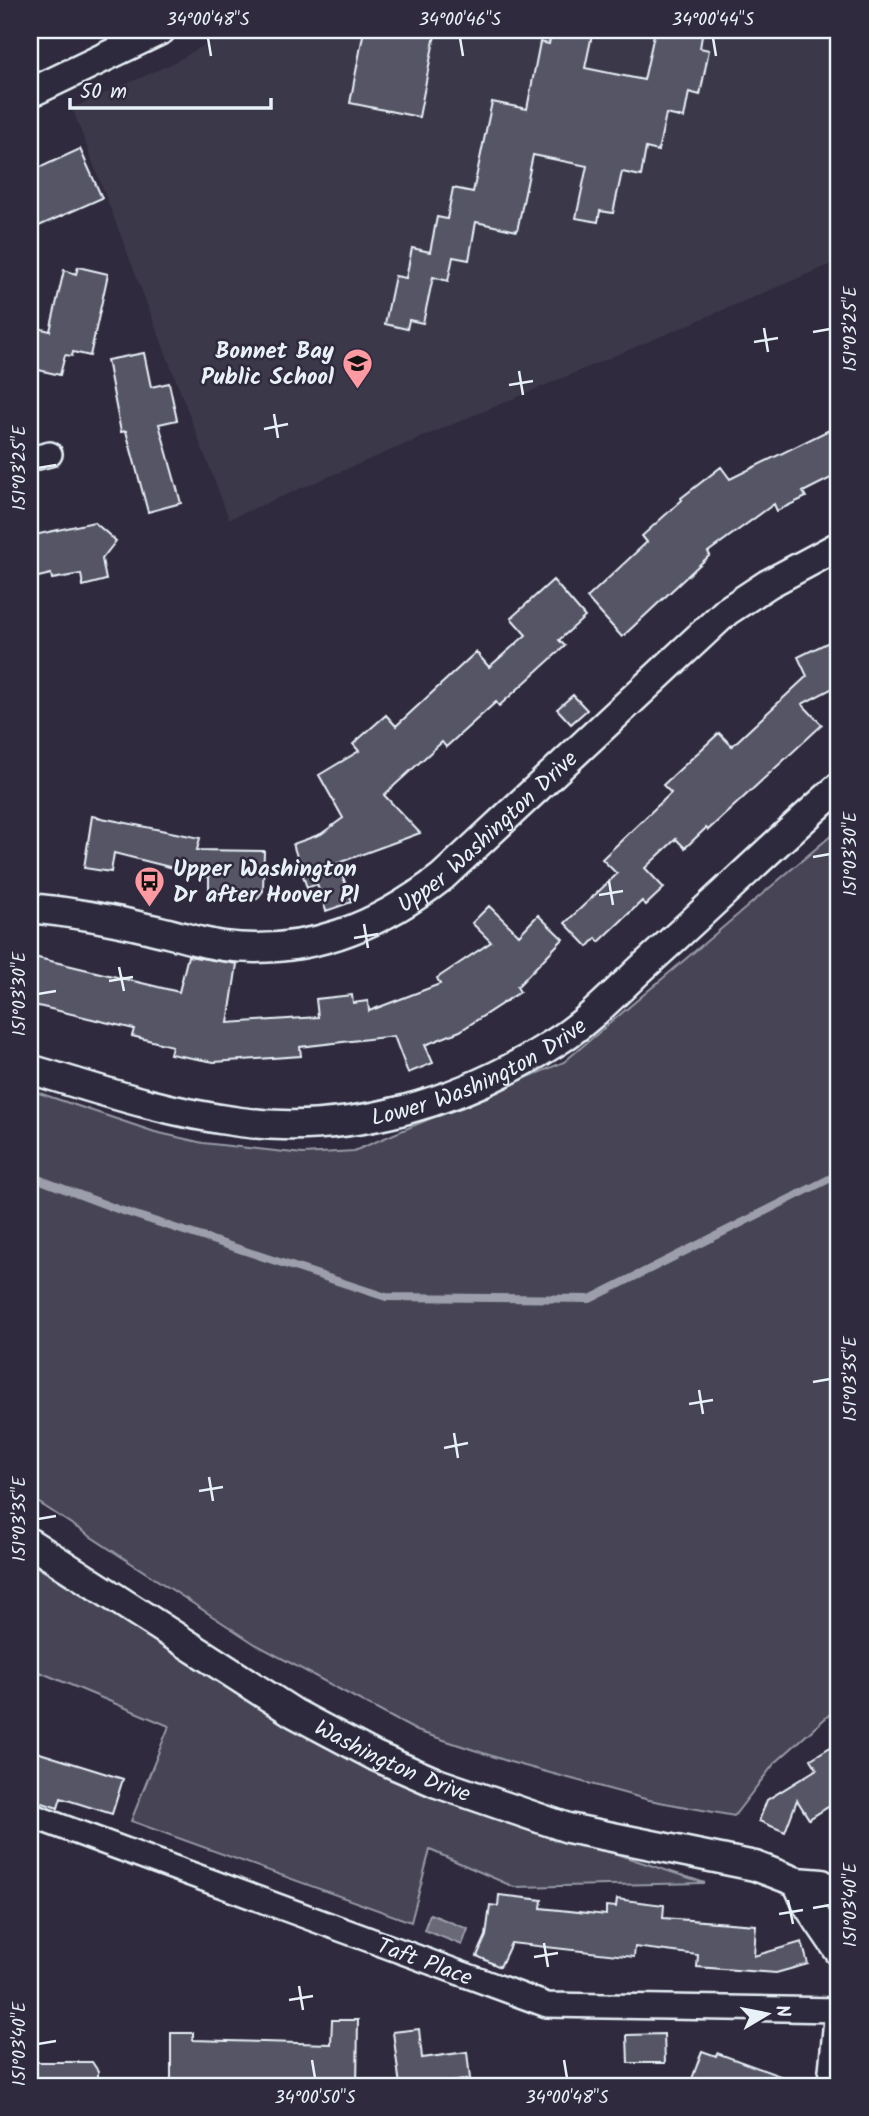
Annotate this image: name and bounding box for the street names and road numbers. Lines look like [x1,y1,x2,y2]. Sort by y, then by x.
street label: Upper Washington Drive [391,743,587,923]
street label: Lower Washington Drive [368,1010,596,1137]
street label: Washington Drive [307,1711,475,1813]
street label: Taft Place [371,1929,477,1997]

